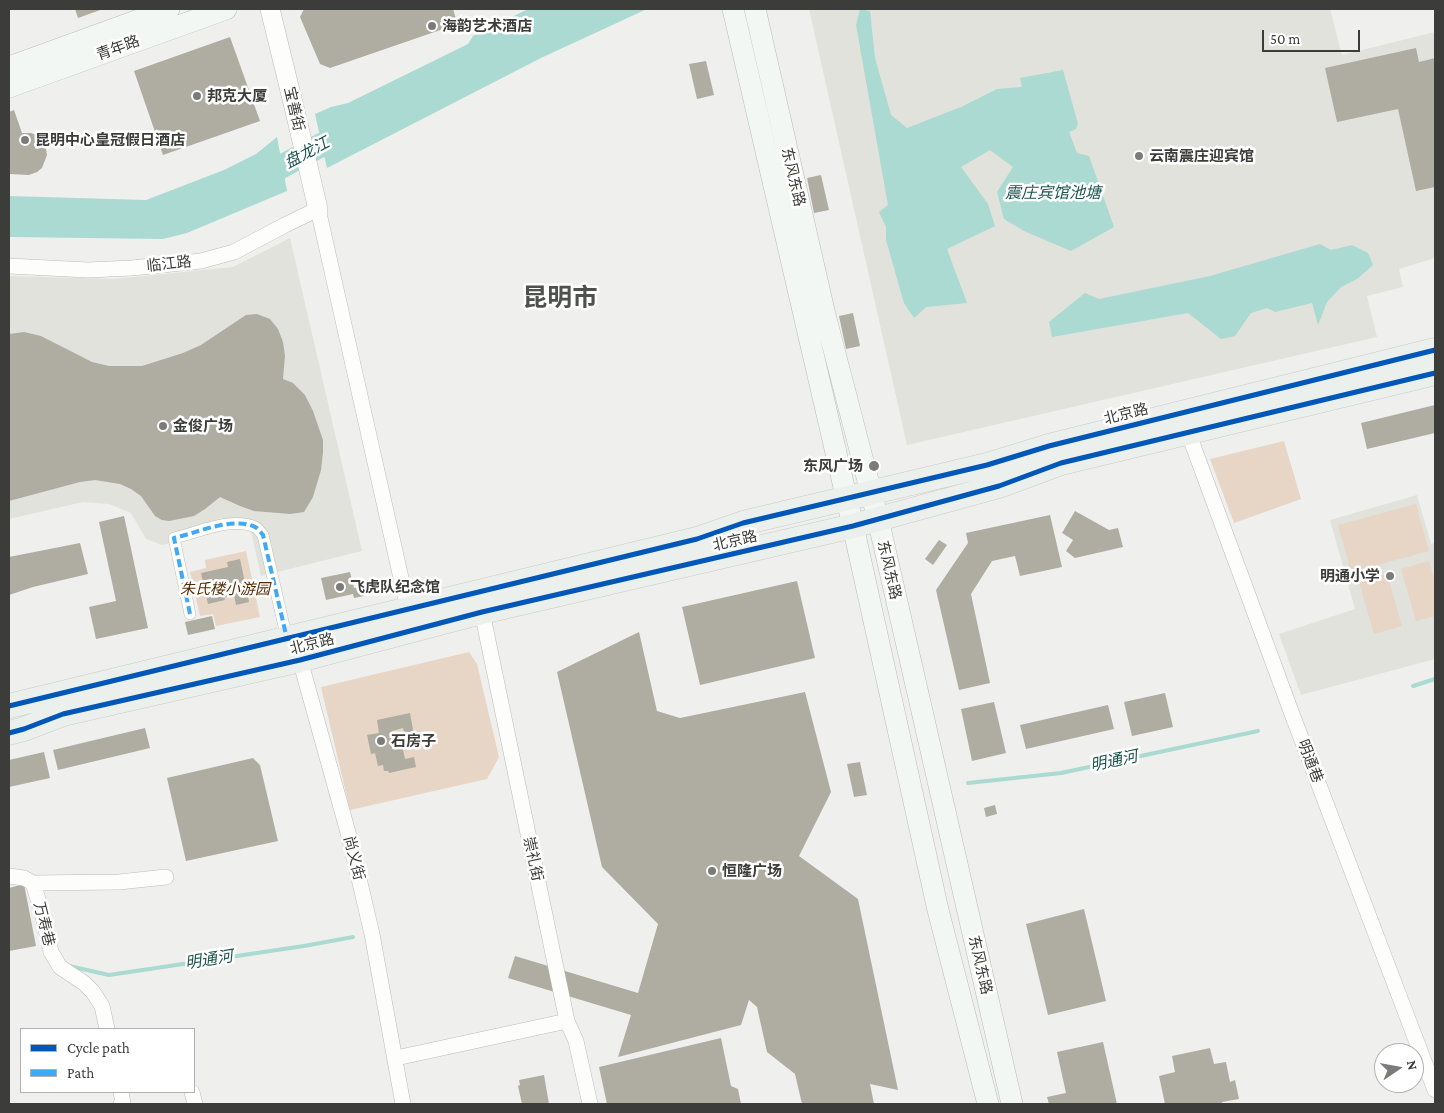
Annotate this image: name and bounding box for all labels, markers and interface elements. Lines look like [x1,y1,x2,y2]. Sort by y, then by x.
place label: 海韵艺术酒店 [442,17,532,35]
marker: 海韵艺术酒店 [426,20,438,32]
scale bar [1264,20,1362,52]
text: 50 m [1270,31,1300,47]
street label: 青年路 [94,32,142,64]
street label: 宝善街 [280,85,308,133]
place label: 邦克大厦 [207,87,267,105]
marker: 邦克大厦 [191,90,203,102]
place label: 昆明中心皇冠假日酒店 [35,131,185,149]
water label: 盘龙江 [281,133,333,173]
marker: 昆明中心皇冠假日酒店 [19,134,31,146]
street label: 东风东路 [777,146,809,208]
place label: 云南震庄迎宾馆 [1149,147,1254,165]
marker: 云南震庄迎宾馆 [1133,150,1145,162]
water label: 震庄宾馆池塘 [1005,183,1101,203]
street label: 临江路 [146,253,192,275]
district label: 昆明市 [523,283,597,313]
street label: 北京路 [1102,400,1150,428]
place label: 金俊广场 [173,417,233,435]
marker: 金俊广场 [157,420,169,432]
place label: 东风广场 [803,457,863,475]
marker: 东风广场 [867,459,881,473]
street label: 北京路 [711,527,759,555]
street label: 东风东路 [873,539,905,601]
place label: 明通小学 [1320,567,1380,585]
marker: 明通小学 [1384,570,1396,582]
place label: 飞虎队纪念馆 [350,578,440,596]
park label: 朱氏楼小游园 [180,580,270,598]
marker: 飞虎队纪念馆 [334,581,346,593]
street label: 北京路 [288,630,336,658]
place label: 石房子 [391,732,436,750]
marker: 石房子 [375,735,387,747]
street label: 明通巷 [1294,737,1326,785]
water label: 明通河 [1089,747,1139,775]
street label: 尚义街 [340,834,368,882]
street label: 崇礼街 [520,835,546,883]
place label: 恒隆广场 [722,862,782,880]
marker: 恒隆广场 [706,865,718,877]
street label: 万寿巷 [30,900,58,948]
street label: 东风东路 [964,934,996,996]
water label: 明通河 [184,947,234,973]
legend [20,1028,195,1093]
text: Cycle path [67,1040,130,1056]
north arrow [1374,1043,1424,1093]
text: N [1404,1059,1422,1071]
text: Path [67,1065,94,1081]

